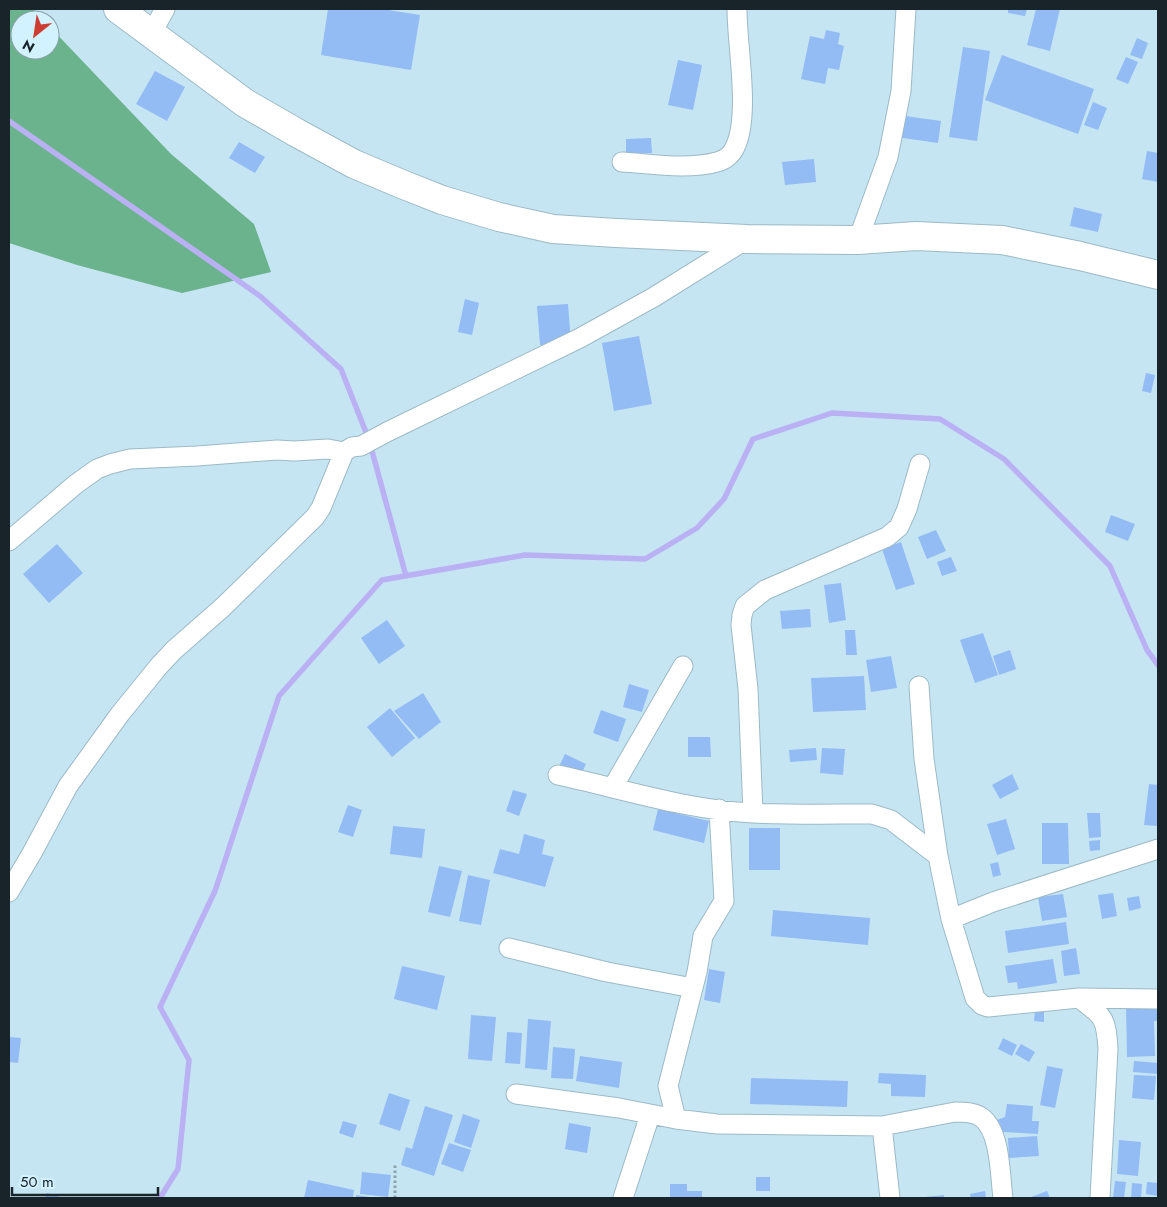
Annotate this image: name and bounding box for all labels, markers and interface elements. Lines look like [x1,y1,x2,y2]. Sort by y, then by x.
north arrow [10,10,60,60]
text: N [19,35,38,58]
scale bar [12,1164,159,1196]
text: 50 m [20,1171,54,1193]

